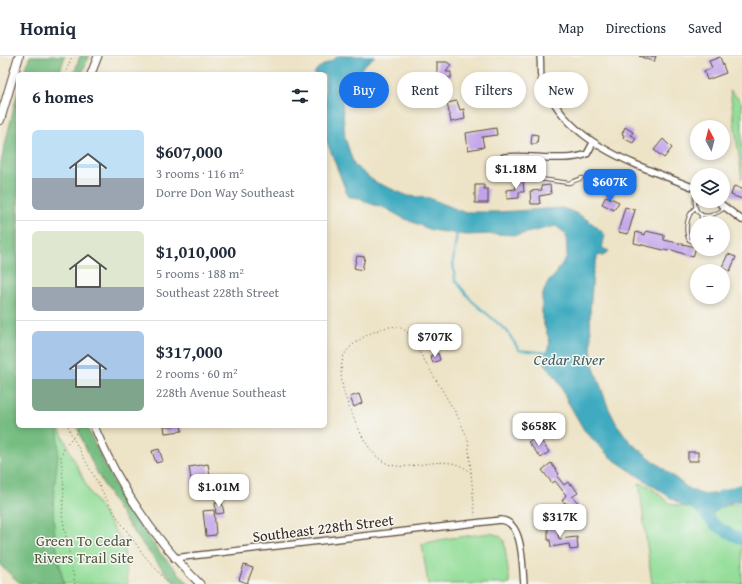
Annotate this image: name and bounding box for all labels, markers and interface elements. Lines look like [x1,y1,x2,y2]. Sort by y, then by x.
text: Homiq [20,14,76,42]
text: Map [558,18,584,38]
text: Directions [606,18,666,38]
text: Saved [688,18,722,38]
chip: Buy [339,72,389,108]
chip: Rent [397,72,453,108]
chip: Filters [461,72,526,108]
chip: New [534,72,588,108]
text: 6 homes [32,84,94,109]
icon: filters [289,85,311,107]
north arrow [690,120,730,160]
map controls [690,120,730,304]
text: $607,000 [156,139,222,164]
icon: home [64,146,112,194]
pin: $1.18M [483,156,549,190]
text: $1.18M [495,159,537,178]
text: 3 rooms · 116 m² [156,164,244,183]
button: layers [690,168,730,208]
pin: $607K [582,169,638,203]
text: $607K [592,172,628,191]
text: Dorre Don Way Southeast [156,183,295,202]
button: + [690,216,730,256]
text: $1,010,000 [156,239,236,264]
icon: home [64,247,112,295]
text: 5 rooms · 188 m² [156,264,244,283]
button: − [690,264,730,304]
text: Southeast 228th Street [156,283,279,302]
pin: $707K [407,324,463,358]
text: $707K [417,327,453,346]
text: $317,000 [156,339,222,364]
icon: home [64,347,112,395]
water label: Cedar River [534,347,605,371]
text: 2 rooms · 60 m² [156,364,238,383]
text: 228th Avenue Southeast [156,383,286,402]
pin: $658K [511,413,567,447]
text: $658K [521,416,557,435]
pin: $1.01M [186,474,252,508]
text: $1.01M [198,477,240,496]
pin: $317K [532,504,588,538]
text: $317K [542,507,578,526]
street label: Southeast 228th Street [251,509,396,547]
park label: Green To Cedar Rivers Trail Site [34,530,134,568]

